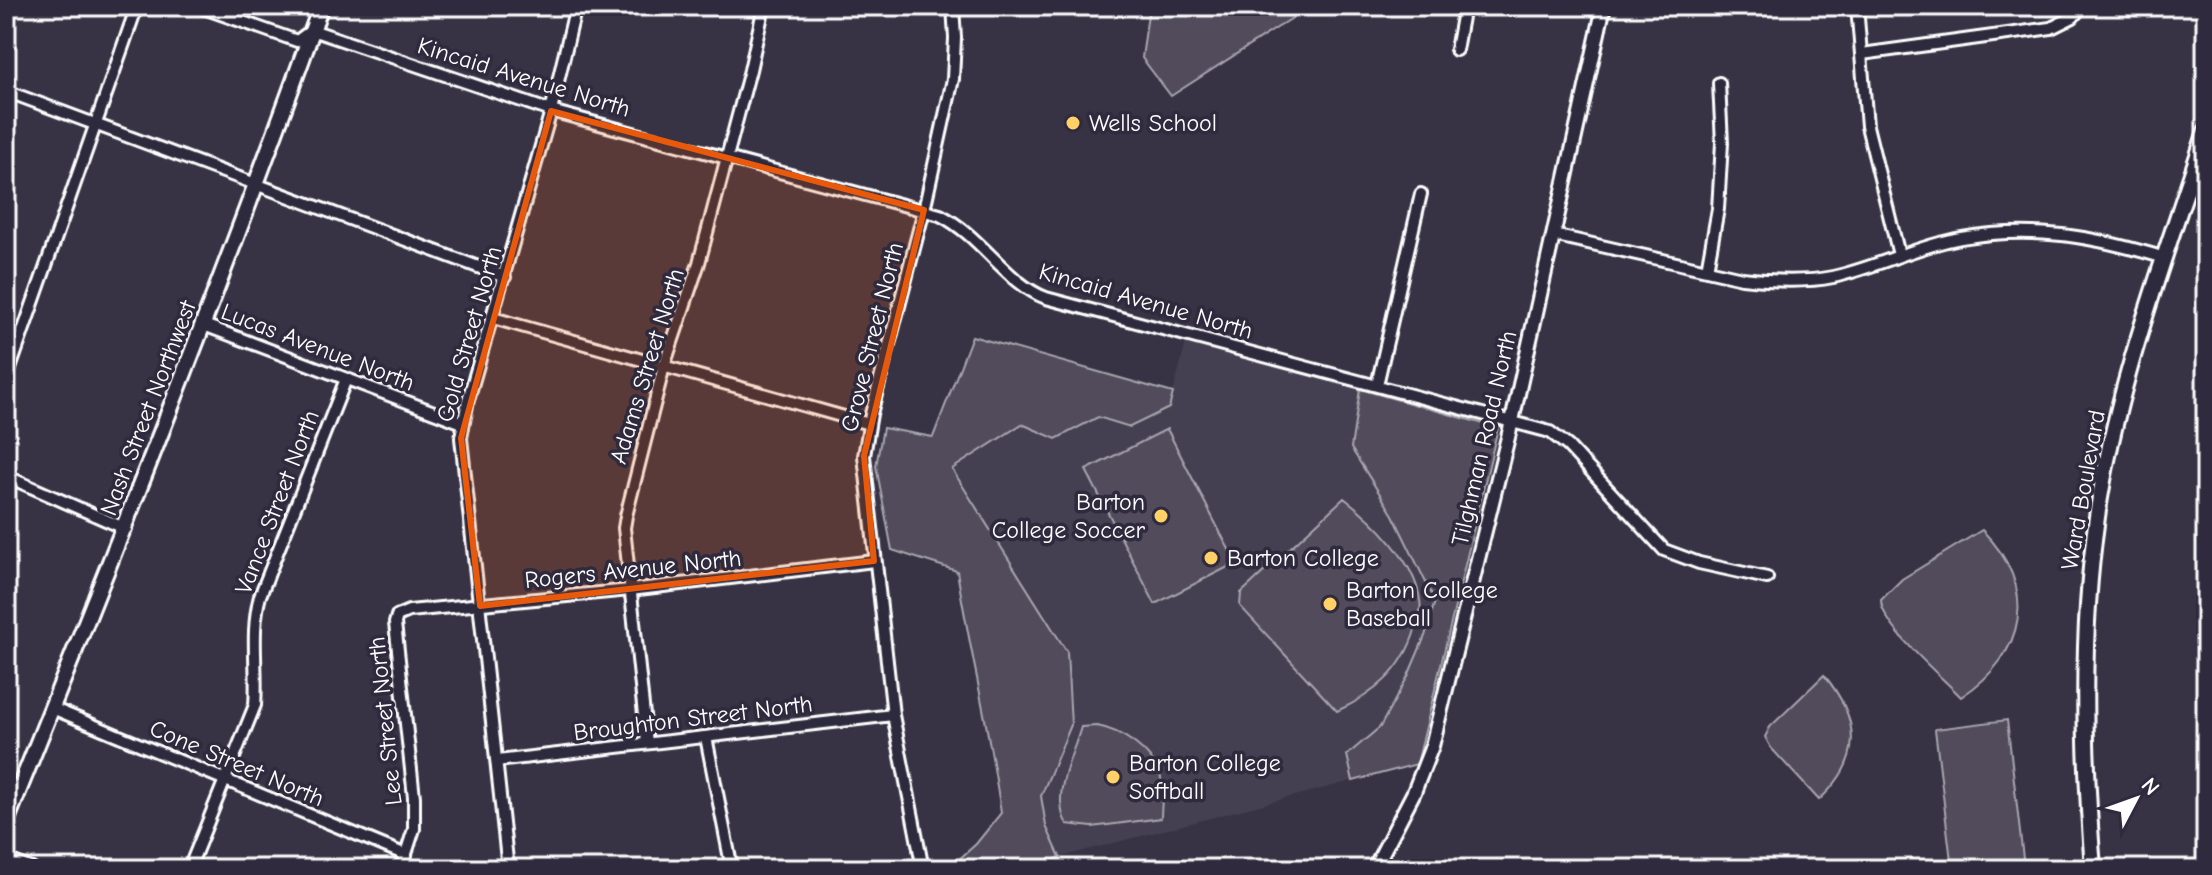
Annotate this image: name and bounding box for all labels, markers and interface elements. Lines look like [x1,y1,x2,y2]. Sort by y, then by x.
street label: Kincaid Avenue North [414,31,634,123]
place label: Wells School [1089,109,1217,137]
marker: Wells School [1064,114,1082,132]
street label: Grove Street North [835,239,909,435]
street label: Gold Street North [430,243,508,425]
street label: Kincaid Avenue North [1036,257,1256,345]
street label: Adams Street North [604,265,690,467]
street label: Nash Street Northwest [94,296,202,519]
street label: Lucas Avenue North [217,297,419,397]
street label: Tilghman Road North [1446,328,1522,548]
street label: Vance Street North [229,406,325,598]
street label: Ward Boulevard [2055,408,2111,572]
place label: Barton College Soccer [992,488,1145,544]
marker: Barton College Soccer [1152,507,1170,525]
street label: Rogers Avenue North [523,544,743,594]
place label: Barton College [1227,544,1379,572]
marker: Barton College [1202,549,1220,567]
place label: Barton College Baseball [1346,576,1498,632]
marker: Barton College Baseball [1321,595,1339,613]
street label: Lee Street North [362,635,408,807]
street label: Broughton Street North [572,689,814,747]
street label: Cone Street North [146,714,328,812]
place label: Barton College Softball [1129,749,1281,805]
north arrow [2096,759,2176,839]
marker: Barton College Softball [1104,768,1122,786]
text: N [2136,773,2165,800]

